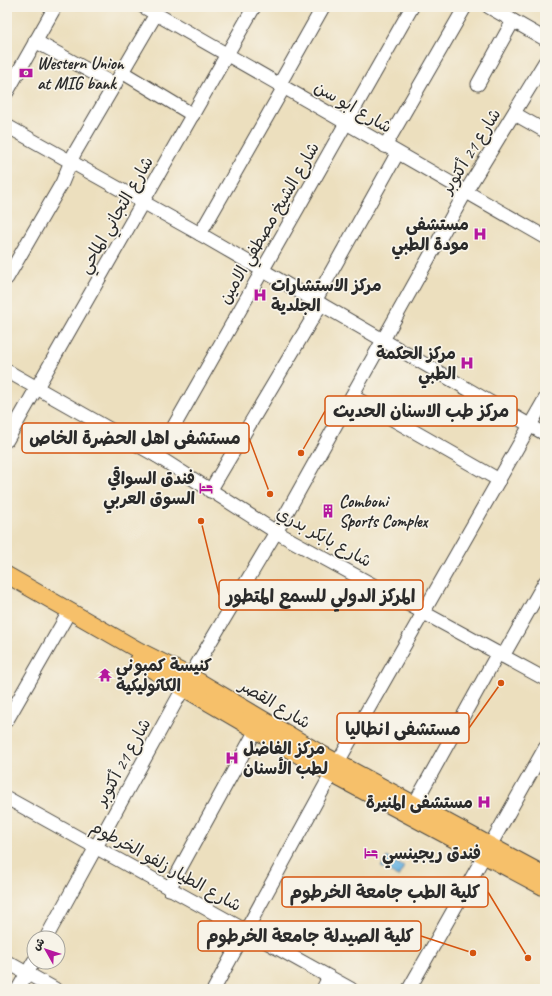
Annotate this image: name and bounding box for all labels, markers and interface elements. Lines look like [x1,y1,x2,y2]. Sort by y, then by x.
place label: Western Union at MIG bank [37,53,125,94]
bank icon: Western Union at MIG bank [18,65,34,81]
street label: شارع ابو سن [310,76,396,139]
street label: شارع 21 أكتوبر [435,105,506,200]
street label: شارع الشيخ مصطفي الامين [214,138,327,310]
street label: شارع التجاني الماحي [74,153,161,279]
place label: مستشفى مودة الطبي [392,214,469,260]
hospital icon: مستشفى مودة الطبي [472,226,488,242]
place label: مركز الاستشارات الجلدية [271,275,382,316]
hospital icon: مركز الاستشارات الجلدية [252,287,268,303]
place label: مركز الحكمة الطبي [376,343,456,389]
hospital icon: مركز الحكمة الطبي [459,355,475,371]
callout: مركز طب الاسنان الحديث [325,396,517,426]
text: مركز طب الاسنان الحديث [333,400,509,422]
callout: مستشفى اهل الحضرة الخاص [22,423,249,453]
text: مستشفى اهل الحضرة الخاص [29,427,241,450]
place label: فندق السواقي السوق العربي [103,466,195,514]
hotel icon: فندق السواقي السوق العربي [198,480,214,496]
place label: Comboni Sports Complex [339,491,430,532]
street label: شارع بابكر بدري [272,502,375,574]
building icon: Comboni Sports Complex [320,503,336,519]
callout: المركز الدولي للسمع المتطور [219,580,423,610]
text: المركز الدولي للسمع المتطور [225,585,415,612]
place label: كنيسة كمبوني الكاثوليكية [116,655,212,697]
temple icon: كنيسة كمبوني الكاثوليكية [97,667,113,683]
street label: شارع القصر [234,674,314,734]
callout: مستشفى انطاليا [337,713,469,743]
street label: شارع 21 أكتوبر [89,715,156,812]
text: مستشفى انطاليا [345,718,461,741]
place label: مركز الفاضل لطب الأسنان [243,738,328,779]
hospital icon: مركز الفاضل لطب الأسنان [224,750,240,766]
place label: مستشفى المنيرة [366,792,473,814]
hospital icon: مستشفى المنيرة [476,794,492,810]
street label: شارع الطيار زلفو الخرطوم [86,816,245,919]
place label: فندق ريجينسي [382,843,481,869]
hotel icon: فندق ريجينسي [363,845,379,861]
callout: كلية الطب جامعة الخرطوم [282,877,488,907]
text: كلية الطب جامعة الخرطوم [290,881,480,906]
callout: كلية الصيدلة جامعة الخرطوم [198,921,421,951]
text: كلية الصيدلة جامعة الخرطوم [206,925,414,950]
north arrow [26,930,66,970]
text: ش [29,935,47,953]

